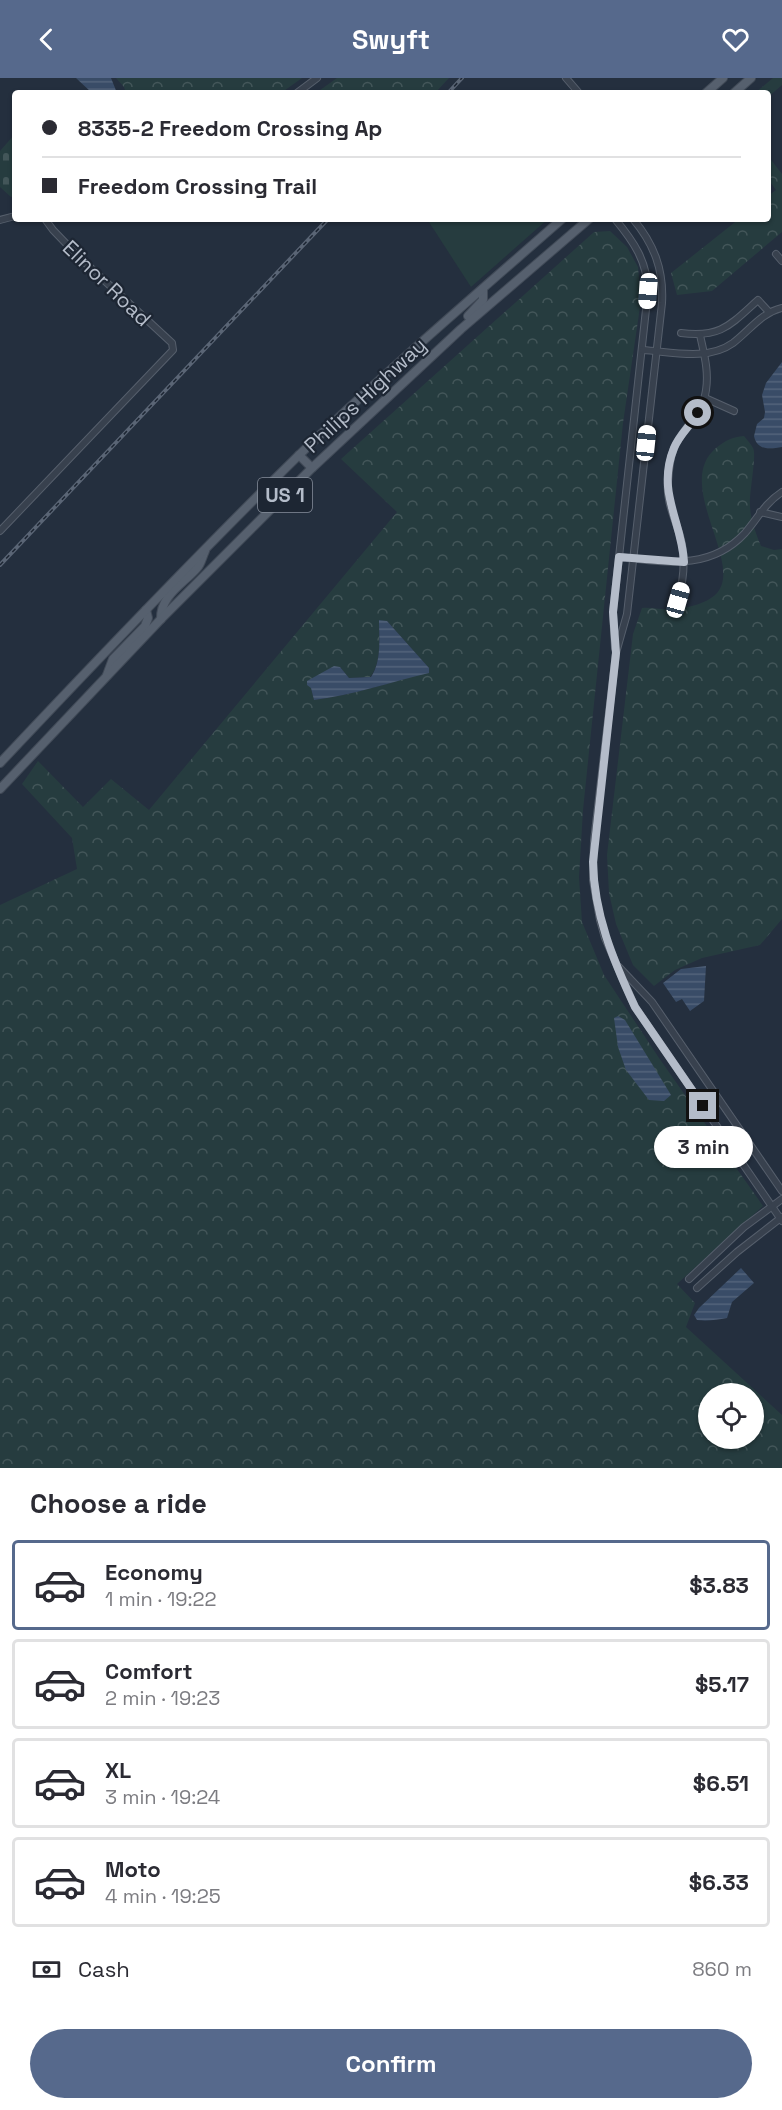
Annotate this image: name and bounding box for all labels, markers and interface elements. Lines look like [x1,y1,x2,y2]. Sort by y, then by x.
text: Swyft [352,22,430,57]
icon: back [30,23,63,56]
icon: heart [719,23,752,56]
text: 8335-2 Freedom Crossing Ap [78,114,382,142]
text: Freedom Crossing Trail [78,172,317,200]
street label: Elinor Road [57,234,157,332]
car [638,272,658,310]
street label: Philips Highway [298,331,432,459]
route start [684,399,711,426]
car [635,424,657,462]
road number: US 1 [258,478,312,512]
car [664,580,692,620]
route end [689,1092,716,1119]
callout: 3 min [654,1127,752,1169]
text: 3 min [678,1134,729,1160]
map controls [698,1383,764,1449]
button: locate [698,1383,764,1449]
text: Choose a ride [30,1486,207,1521]
icon: car [33,1558,87,1612]
text: Economy [105,1558,203,1586]
text: $3.83 [689,1571,749,1599]
text: 1 min · 19:22 [105,1586,217,1612]
icon: car [33,1657,87,1711]
text: Comfort [105,1657,193,1685]
text: $5.17 [695,1670,749,1698]
text: 2 min · 19:23 [105,1685,220,1711]
icon: car [33,1756,87,1810]
text: XL [105,1756,131,1784]
text: $6.51 [693,1769,749,1797]
text: 3 min · 19:24 [105,1784,220,1810]
icon: car [33,1855,87,1909]
text: Moto [105,1855,161,1883]
text: $6.33 [689,1868,749,1896]
text: 4 min · 19:25 [105,1883,221,1909]
icon: cash [30,1953,63,1986]
text: Cash [78,1955,130,1983]
text: 860 m [692,1956,752,1982]
button: Confirm [30,2029,752,2098]

